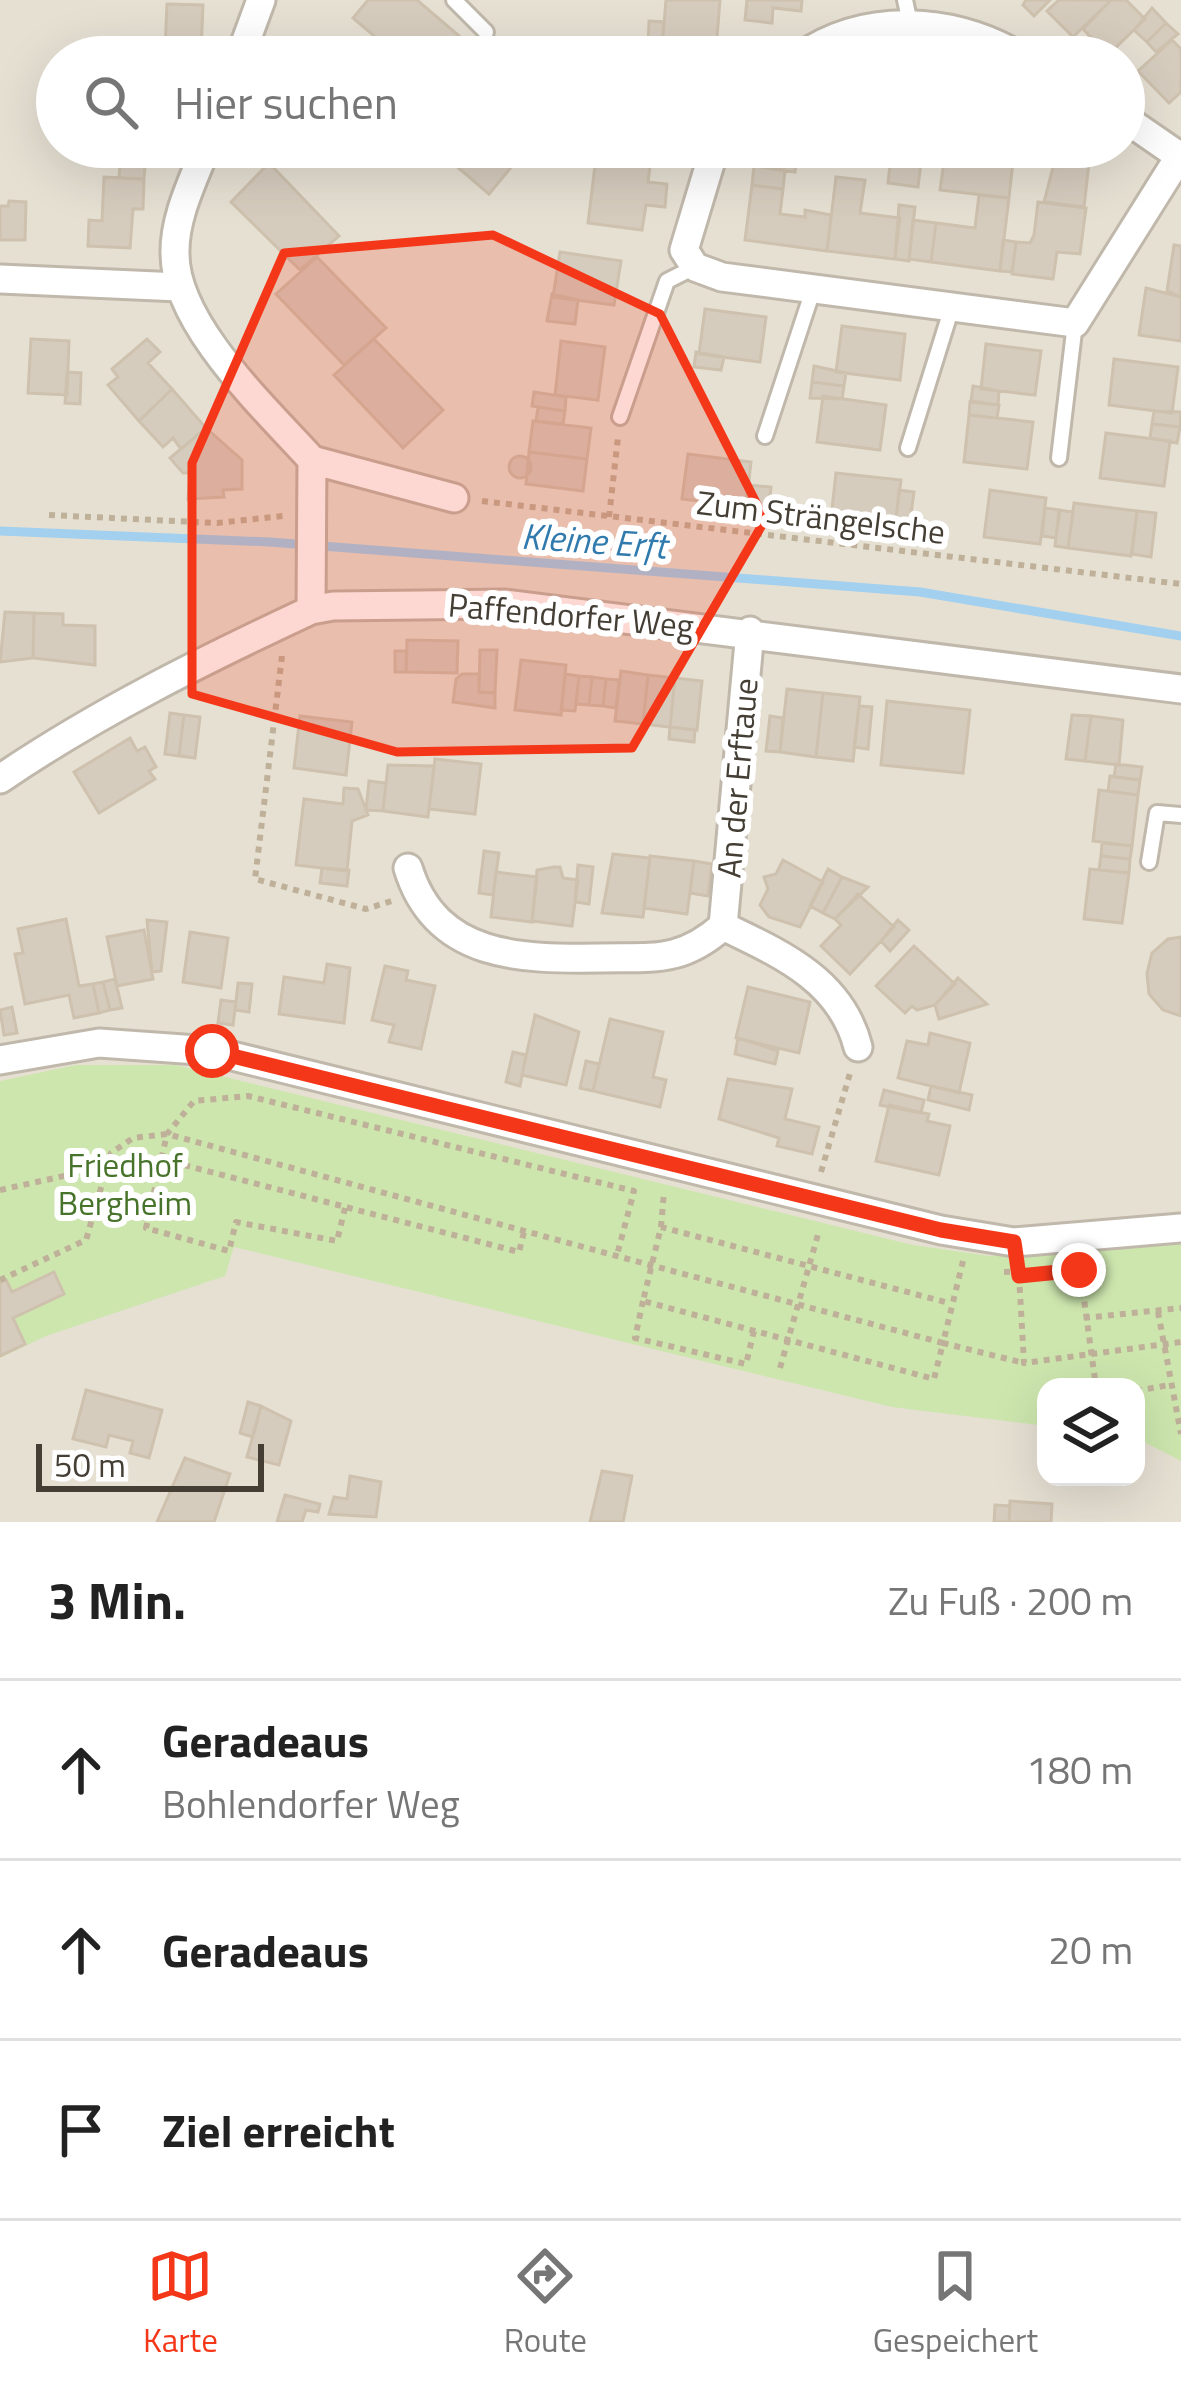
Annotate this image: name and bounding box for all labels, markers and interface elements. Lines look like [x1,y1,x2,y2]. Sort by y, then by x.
search box [36,36,1145,168]
text: Hier suchen [174,68,398,136]
icon: search [78,69,144,135]
street label: Zum Strängelsche [694,477,948,557]
water label: Kleine Erft [520,508,673,573]
street label: Paffendorfer Weg [446,579,696,651]
street label: An der Erftaue [703,676,771,880]
route start [185,1024,239,1078]
park label: Friedhof Bergheim [58,1140,192,1228]
route end [1052,1243,1106,1297]
map controls [1037,1378,1145,1486]
button: layers [1037,1378,1145,1486]
scale bar [36,1438,264,1491]
text: 50 m [54,1440,126,1490]
text: 3 Min. [48,1561,186,1639]
text: Zu Fuß · 200 m [888,1571,1133,1630]
text: Geradeaus [162,1706,369,1774]
icon: ahead [48,1737,114,1803]
text: 180 m [1026,1740,1133,1799]
text: Bohlendorfer Weg [162,1774,460,1833]
text: Geradeaus [162,1916,369,1984]
icon: ahead [48,1917,114,1983]
text: 20 m [1048,1920,1133,1979]
text: Ziel erreicht [162,2096,395,2164]
icon: arrive [48,2097,114,2163]
tab: Karte [143,2243,218,2365]
tab: Route [504,2243,587,2365]
tab: Gespeichert [873,2243,1038,2365]

